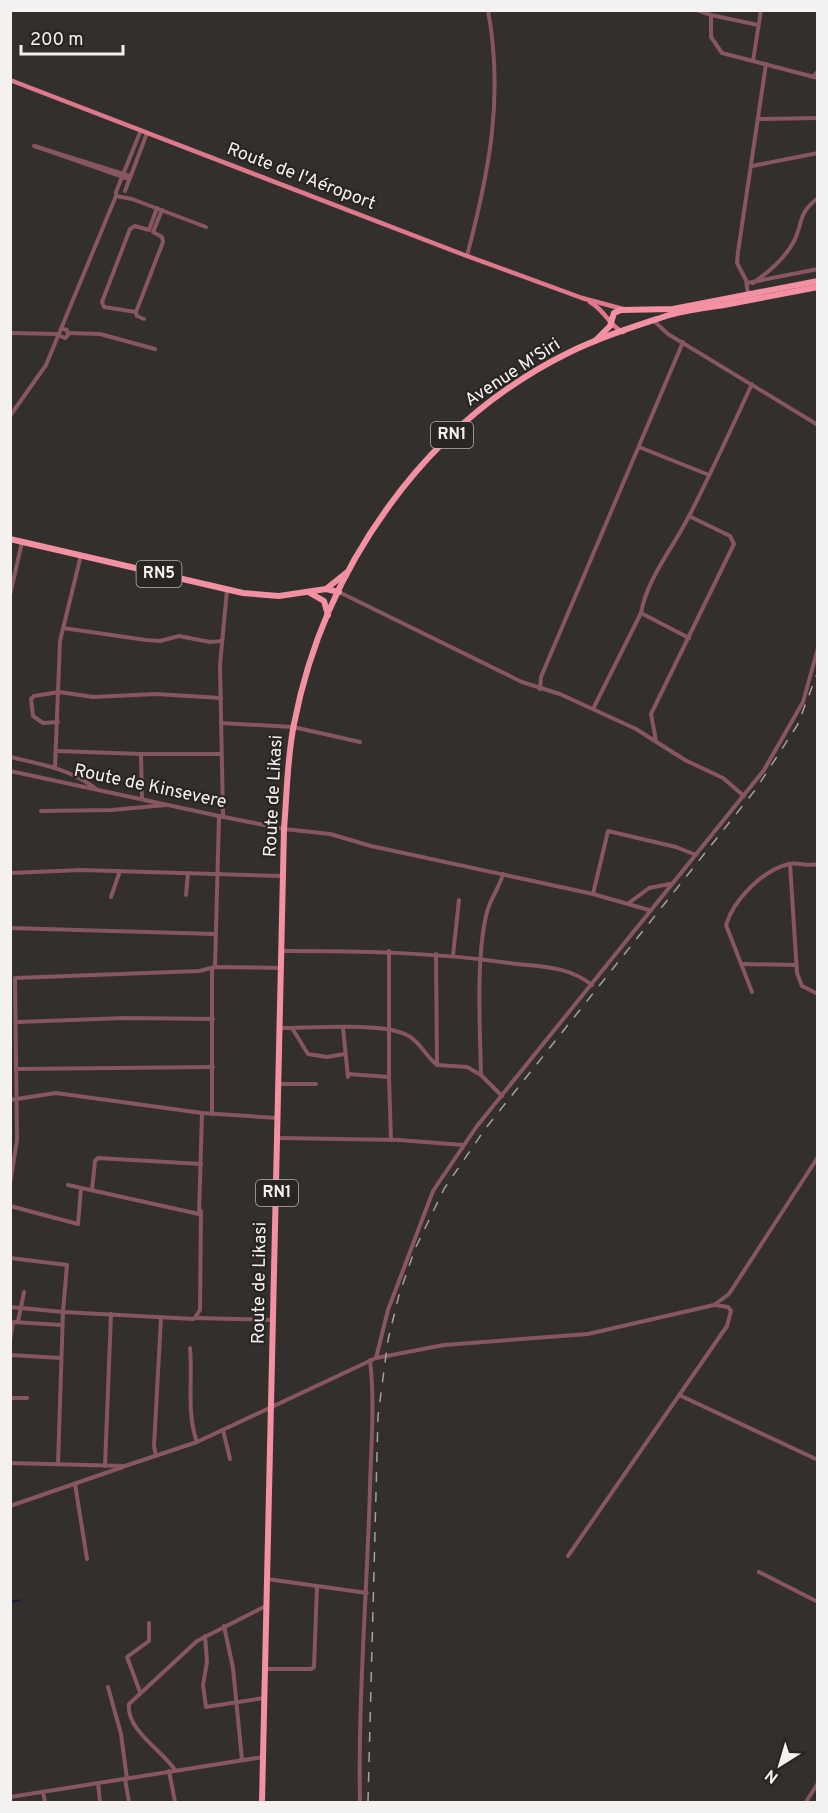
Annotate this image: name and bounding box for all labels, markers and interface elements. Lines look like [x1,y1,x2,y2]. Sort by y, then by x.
scale bar [21,18,123,56]
text: 200 m [30,29,83,52]
street label: Route de l'Aéroport [223,138,379,216]
street label: Avenue M'Siri [461,334,565,412]
road number: RN1 [431,422,473,448]
road number: RN5 [136,561,182,587]
street label: Route de Likasi [259,734,289,858]
street label: Route de Kinsevere [71,760,229,814]
road number: RN1 [256,1180,298,1206]
street label: Route de Likasi [247,1222,273,1344]
north arrow [750,1735,810,1795]
text: N [762,1764,783,1787]

